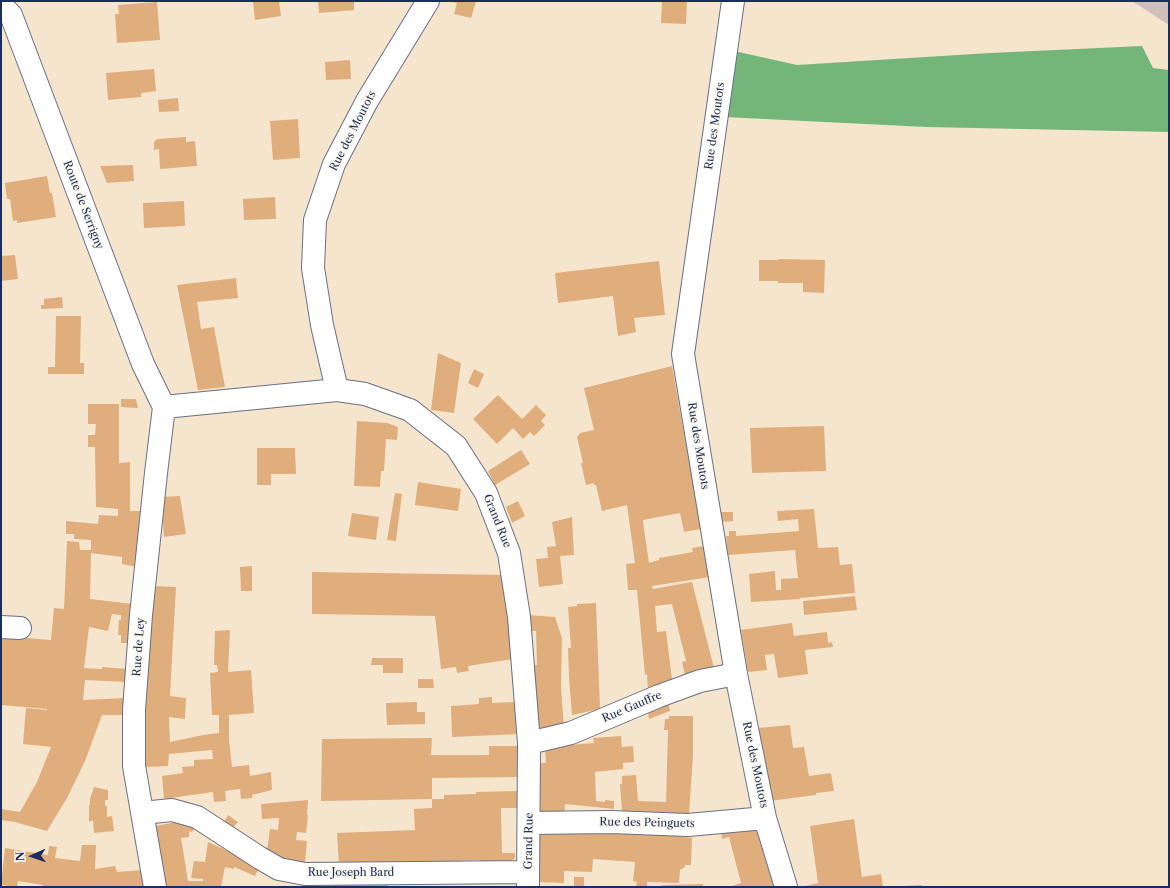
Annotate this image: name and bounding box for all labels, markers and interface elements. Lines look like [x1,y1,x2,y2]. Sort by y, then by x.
street label: Rue des Moutots [702,81,728,171]
street label: Rue des Moutots [327,89,379,173]
street label: Route de Serrigny [60,159,106,251]
street label: Rue des Moutots [685,401,711,491]
street label: Grand Rue [480,492,514,550]
street label: Rue de Ley [130,617,148,677]
street label: Rue Gauffre [600,689,664,725]
street label: Rue des Moutots [739,721,771,809]
street label: Grand Rue [522,813,536,869]
street label: Rue des Peinguets [599,816,695,830]
north arrow [12,836,52,876]
text: N [13,851,27,861]
street label: Rue Joseph Bard [308,866,394,880]

